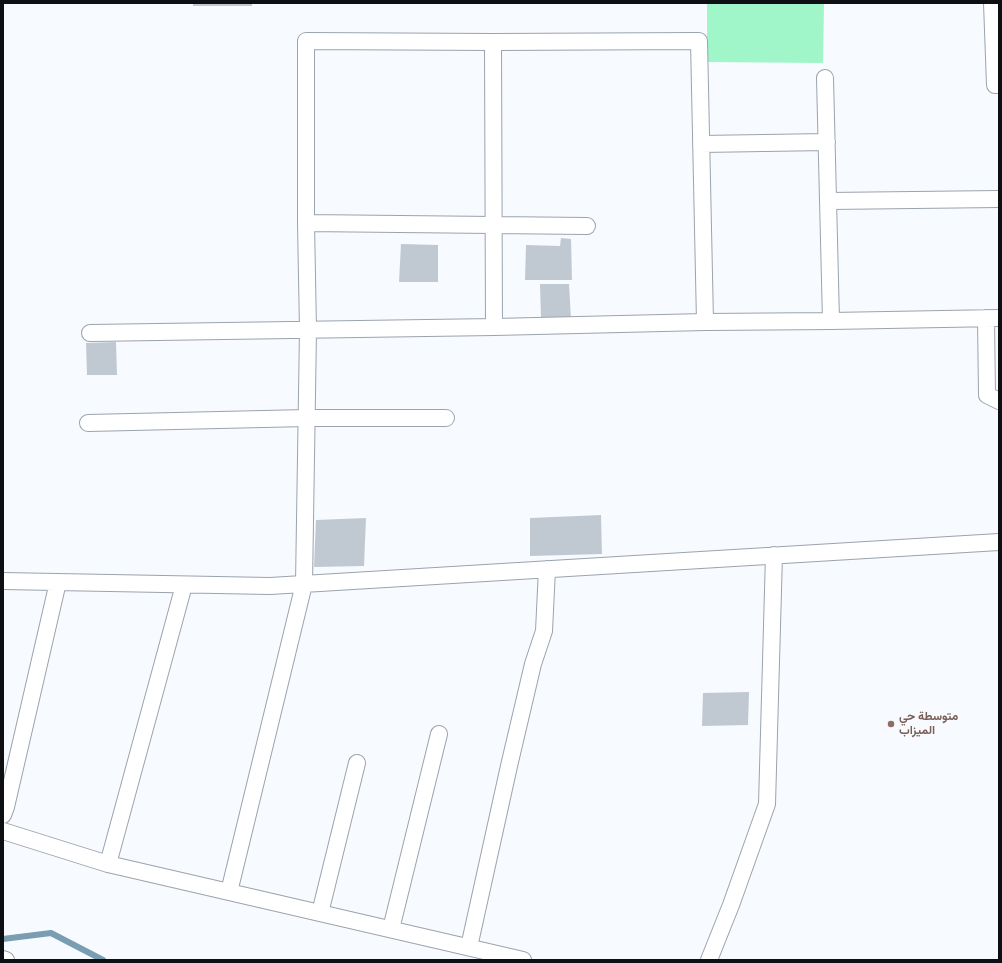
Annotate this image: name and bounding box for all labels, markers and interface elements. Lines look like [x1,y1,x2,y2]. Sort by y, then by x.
place label: متوسطة حي الميزاب [899,710,958,738]
marker: متوسطة حي الميزاب [886,719,896,729]

